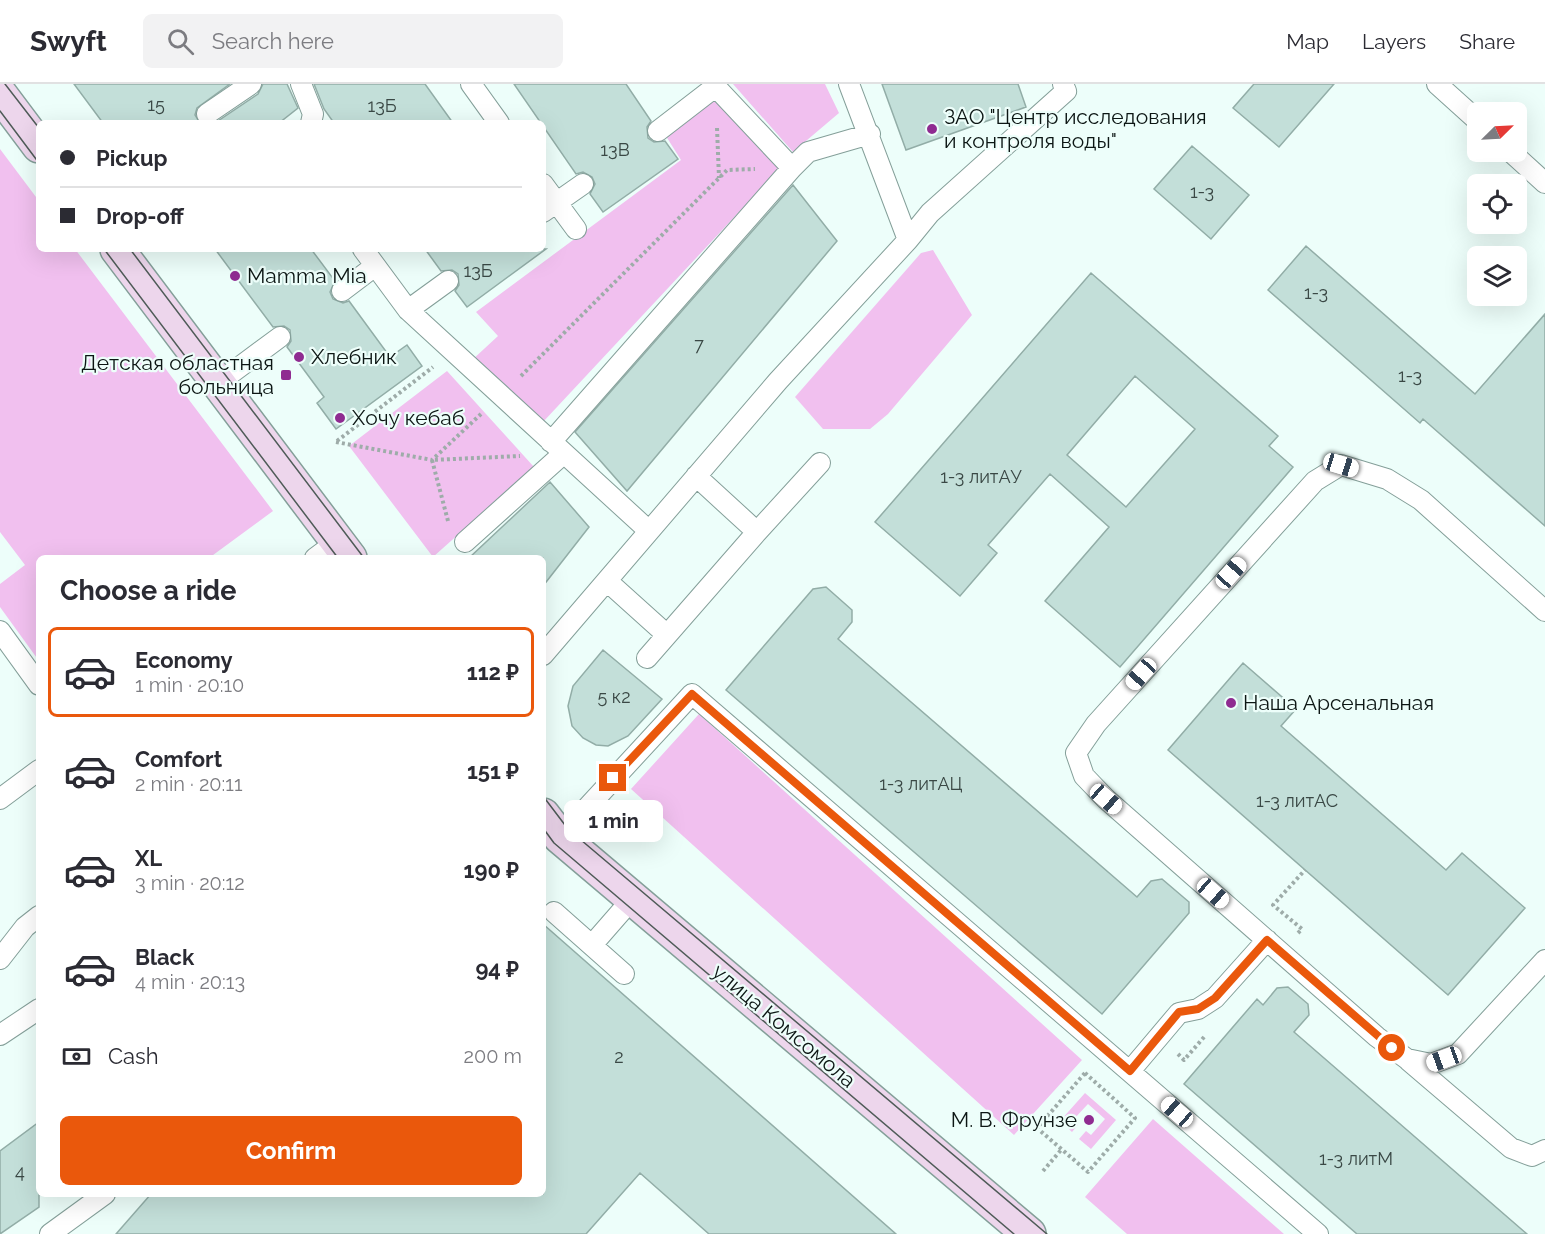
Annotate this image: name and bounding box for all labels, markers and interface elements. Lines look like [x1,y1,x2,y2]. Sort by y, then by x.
search box [143,14,563,68]
text: Swyft [30,25,107,58]
icon: search [164,25,197,58]
text: Search here [212,28,334,54]
text: Map [1286,29,1329,54]
text: Layers [1362,29,1426,54]
text: Share [1459,29,1515,54]
house number: 15 [147,94,165,115]
house number: 13Б [367,95,397,116]
north arrow [1467,102,1527,162]
map controls [1467,102,1527,306]
place label: ЗАО "Центр исследования и контроля воды" [944,104,1207,153]
marker: ЗАО "Центр исследования и контроля воды" [925,122,939,136]
house number: 13В [600,139,630,160]
text: Pickup [96,145,168,171]
button: locate [1467,174,1527,234]
house number: 1-3 [1190,181,1214,202]
text: Drop-off [96,203,184,229]
button: layers [1467,246,1527,306]
house number: 13Б [463,260,493,281]
place label: Mamma Mia [247,263,367,288]
marker: Mamma Mia [228,269,242,283]
house number: 1-3 [1304,282,1328,303]
house number: 7 [694,334,704,355]
place label: Хлебник [311,344,397,369]
place label: Детская областная больница [81,350,274,399]
marker: Хлебник [292,350,306,364]
house number: 1-3 [1398,365,1422,386]
marker: Детская областная больница [279,368,293,382]
place label: Хочу кебаб [352,405,464,430]
marker: Хочу кебаб [333,411,347,425]
car [1321,451,1361,479]
house number: 1-3 литАУ [940,466,1023,487]
car [1212,554,1250,592]
text: Choose a ride [60,575,236,606]
icon: car [63,645,117,699]
text: Economy [135,647,233,673]
car [1122,655,1160,693]
text: 112 ₽ [467,659,519,685]
text: 1 min · 20:10 [135,673,244,697]
house number: 5 к2 [597,686,631,707]
place label: Наша Арсенальная [1243,690,1434,715]
marker: Наша Арсенальная [1224,696,1238,710]
icon: car [63,744,117,798]
text: Comfort [135,746,222,772]
text: 151 ₽ [467,758,519,784]
route end [599,764,626,791]
text: 2 min · 20:11 [135,772,242,796]
house number: 1-3 литАЦ [879,773,963,794]
car [1087,780,1125,818]
house number: 1-3 литАС [1256,790,1338,811]
callout: 1 min [564,799,662,841]
text: 1 min [588,809,639,833]
icon: car [63,843,117,897]
text: XL [135,845,162,871]
text: 190 ₽ [464,857,519,883]
text: 3 min · 20:12 [135,871,245,895]
car [1194,874,1232,912]
icon: car [63,942,117,996]
text: Black [135,944,194,970]
text: 94 ₽ [475,956,519,982]
street label: улица Комсомола [708,958,861,1093]
text: 4 min · 20:13 [135,970,245,994]
route start [1378,1034,1405,1061]
icon: cash [60,1040,93,1073]
text: Cash [108,1043,159,1069]
text: 200 m [464,1044,522,1068]
car [1424,1044,1464,1074]
house number: 2 [614,1046,624,1067]
car [1158,1093,1196,1131]
place label: М. B. Фрунзе [951,1107,1077,1132]
marker: М. B. Фрунзе [1082,1113,1096,1127]
button: Confirm [60,1116,522,1185]
house number: 1-3 литМ [1319,1148,1393,1169]
house number: 4 [15,1161,25,1182]

